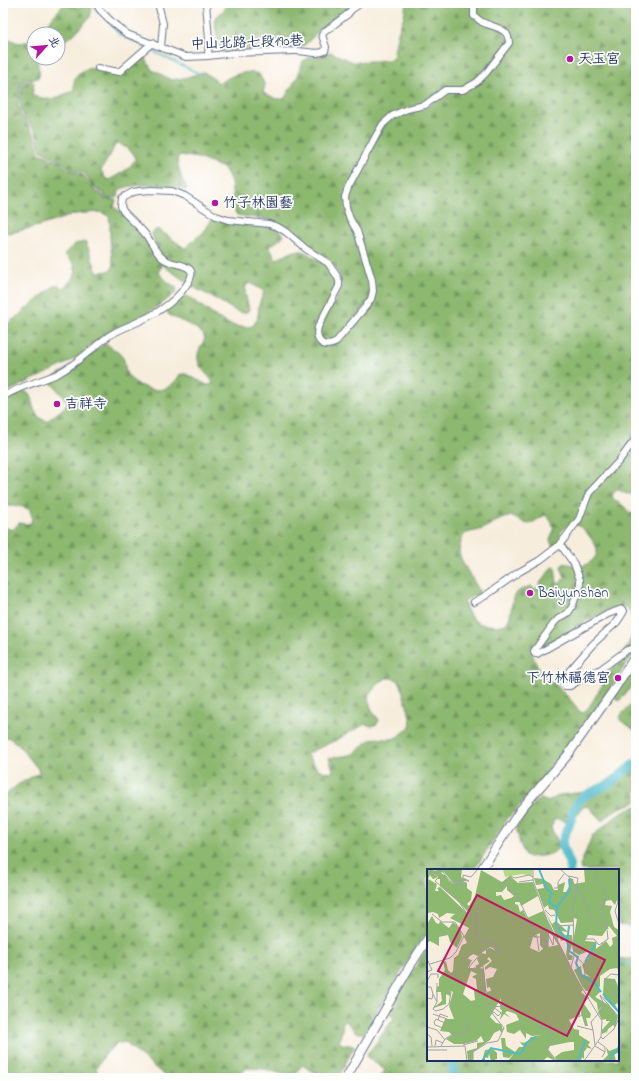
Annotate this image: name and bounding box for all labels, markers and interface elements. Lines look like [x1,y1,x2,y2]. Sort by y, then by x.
north arrow [26,26,66,66]
street label: 中山北路七段190巷 [190,31,305,55]
text: 北 [44,33,64,50]
place label: 天玉宮 [578,49,620,70]
marker: 天玉宮 [565,54,575,64]
place label: 竹子林園藝 [223,193,293,214]
marker: 竹子林園藝 [210,198,220,208]
place label: 吉祥寺 [65,394,107,415]
marker: 吉祥寺 [52,399,62,409]
place label: Baiyunshan [537,583,608,605]
marker: Baiyunshan [525,588,535,598]
place label: 下竹林福德宮 [526,668,610,689]
marker: 下竹林福德宮 [613,673,623,683]
inset map [427,869,619,1061]

